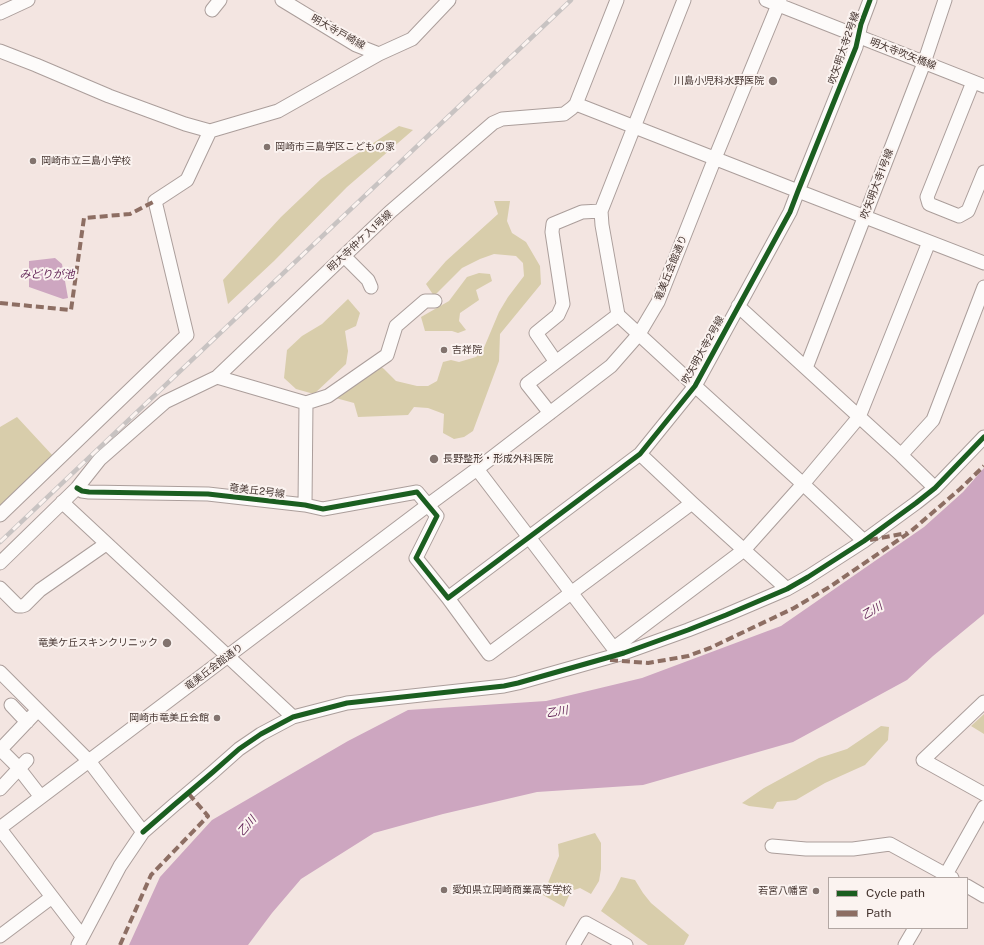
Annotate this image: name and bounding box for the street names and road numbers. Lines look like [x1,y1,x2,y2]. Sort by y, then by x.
street label: 吹矢明大寺2号線 [826,10,862,86]
street label: 明大寺戸崎線 [309,12,367,52]
street label: 明大寺吹矢橋線 [868,36,938,72]
street label: 吹矢明大寺1号線 [858,147,896,221]
street label: 明大寺仲ケ入1号線 [325,208,395,274]
street label: 竜美丘会館通り [652,233,690,303]
street label: 吹矢明大寺2号線 [679,314,727,386]
street label: 竜美丘2号線 [228,482,286,500]
street label: 竜美丘会館通り [182,641,246,693]

